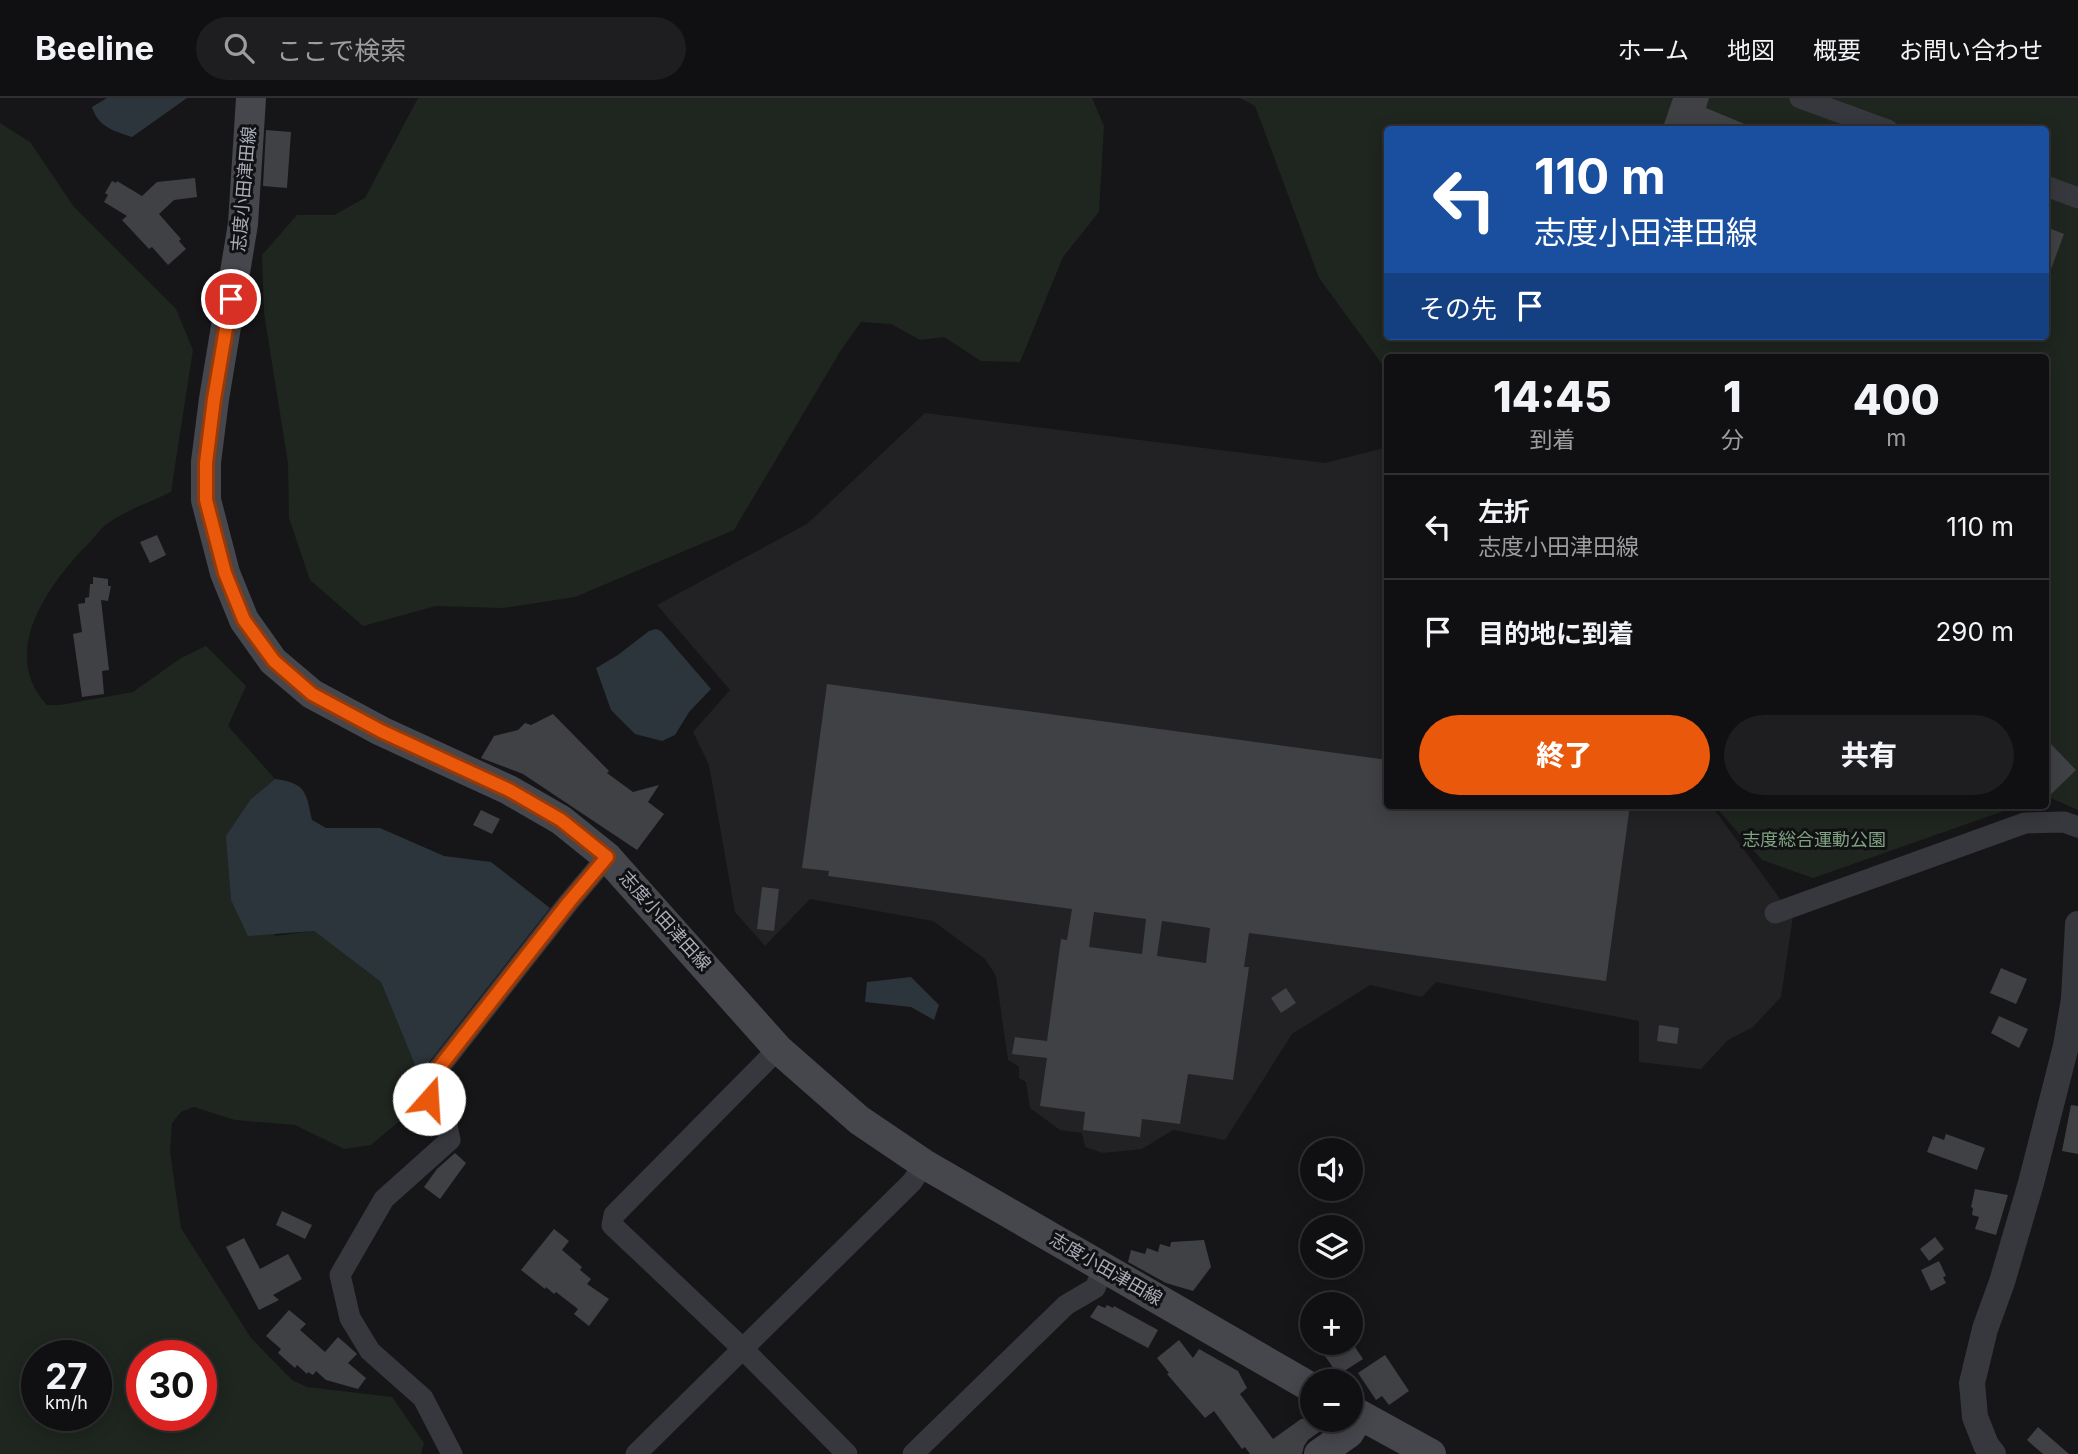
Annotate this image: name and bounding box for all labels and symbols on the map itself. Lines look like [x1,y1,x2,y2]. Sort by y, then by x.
street label: 志度小田津田線 [228,125,259,253]
pin [201,269,261,329]
park label: 志度総合運動公園 [1742,829,1886,850]
street label: 志度小田津田線 [615,867,715,975]
position arrow [392,1062,466,1136]
street label: 志度小田津田線 [1046,1228,1166,1309]
speed limit sign: 30 [126,1340,217,1431]

